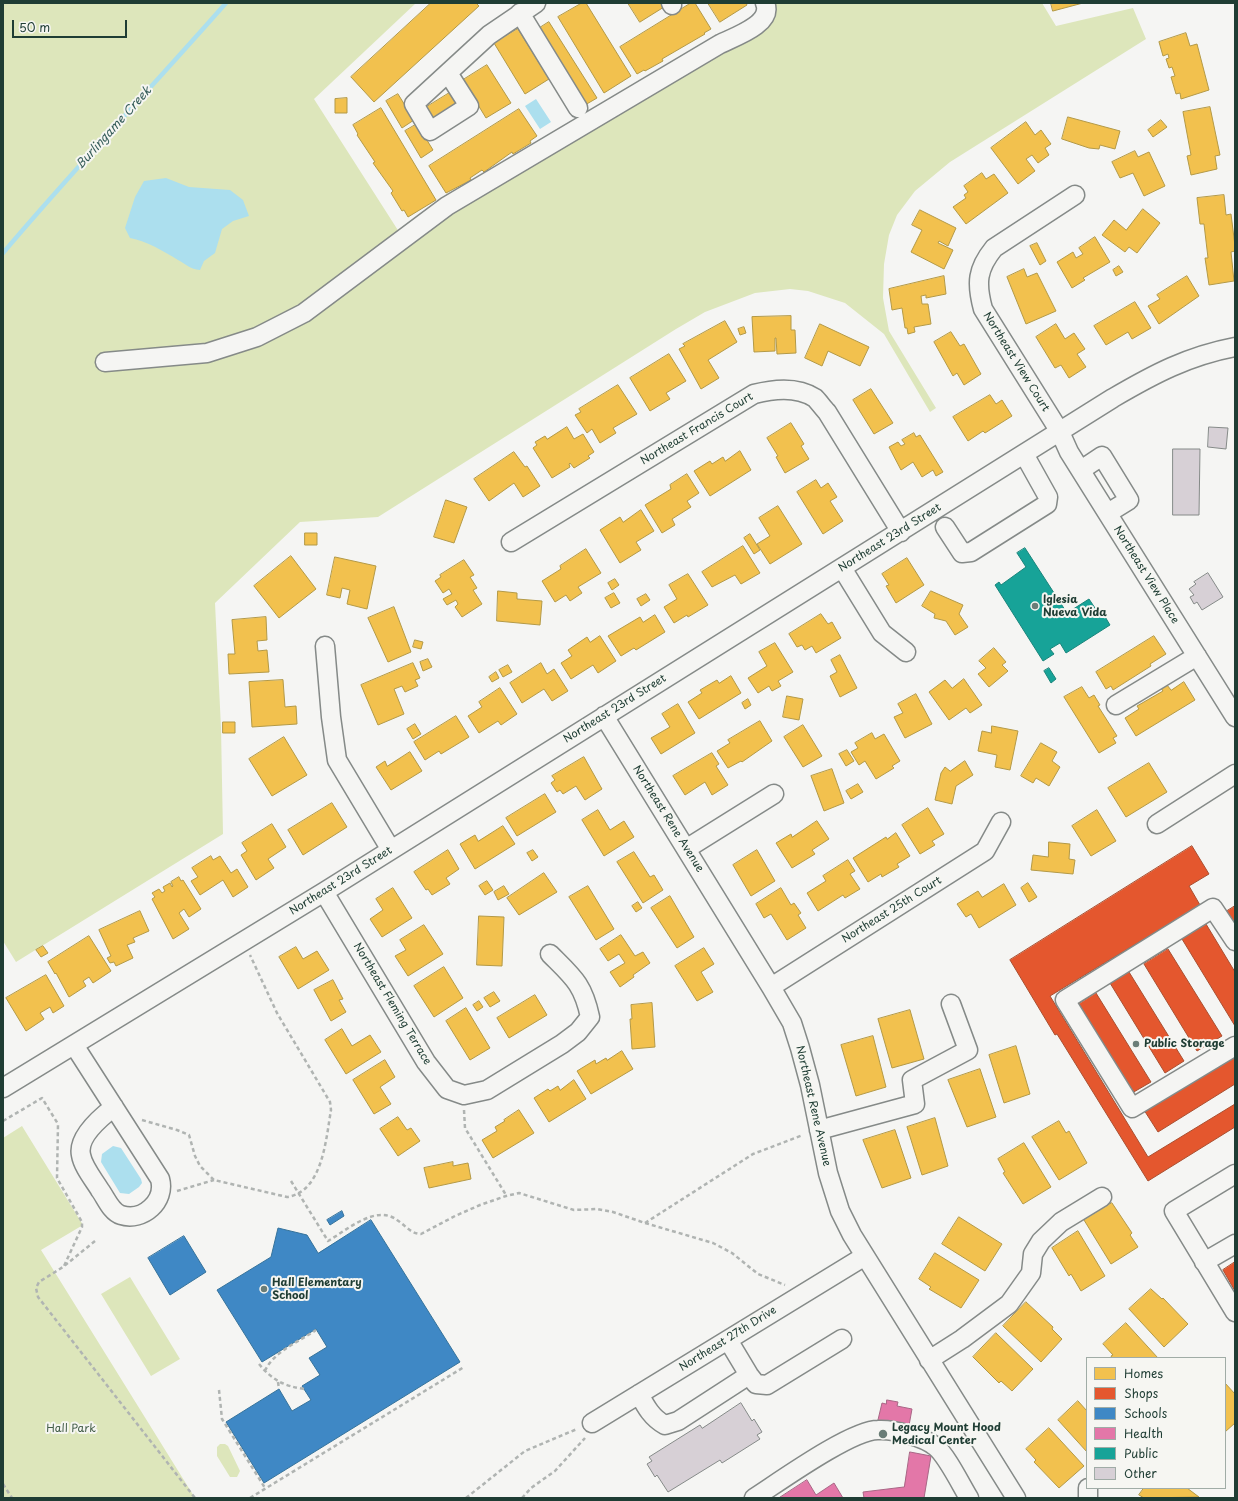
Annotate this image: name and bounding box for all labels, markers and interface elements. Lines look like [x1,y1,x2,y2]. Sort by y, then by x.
scale bar [14,12,129,38]
text: 50 m [19,18,50,36]
water label: Burlingame Creek [73,84,155,172]
street label: Northeast View Court [980,310,1052,414]
street label: Northeast Francis Court [638,390,756,468]
street label: Northeast 23rd Street [836,501,944,575]
street label: Northeast View Place [1111,524,1181,626]
place label: Iglesia Nueva Vida [1043,593,1107,619]
marker: Iglesia Nueva Vida [1030,601,1040,611]
street label: Northeast 23rd Street [561,672,669,746]
street label: Northeast Rene Avenue [630,763,706,875]
street label: Northeast 23rd Street [287,844,395,918]
street label: Northeast 25th Court [840,874,944,946]
street label: Northeast Fleming Terrace [350,941,434,1067]
place label: Public Storage [1144,1037,1224,1051]
marker: Public Storage [1131,1039,1141,1049]
street label: Northeast Rene Avenue [793,1044,833,1168]
place label: Hall Elementary School [272,1276,362,1302]
marker: Hall Elementary School [259,1284,269,1294]
street label: Northeast 27th Drive [677,1304,779,1374]
legend [1086,1357,1226,1489]
text: Homes [1124,1364,1163,1382]
text: Shops [1124,1384,1158,1402]
text: Schools [1124,1404,1167,1422]
place label: Legacy Mount Hood Medical Center [892,1421,1001,1447]
park label: Hall Park [46,1422,96,1436]
text: Health [1124,1424,1163,1442]
marker: Legacy Mount Hood Medical Center [877,1428,889,1440]
text: Public [1124,1444,1158,1462]
text: Other [1124,1464,1157,1482]

